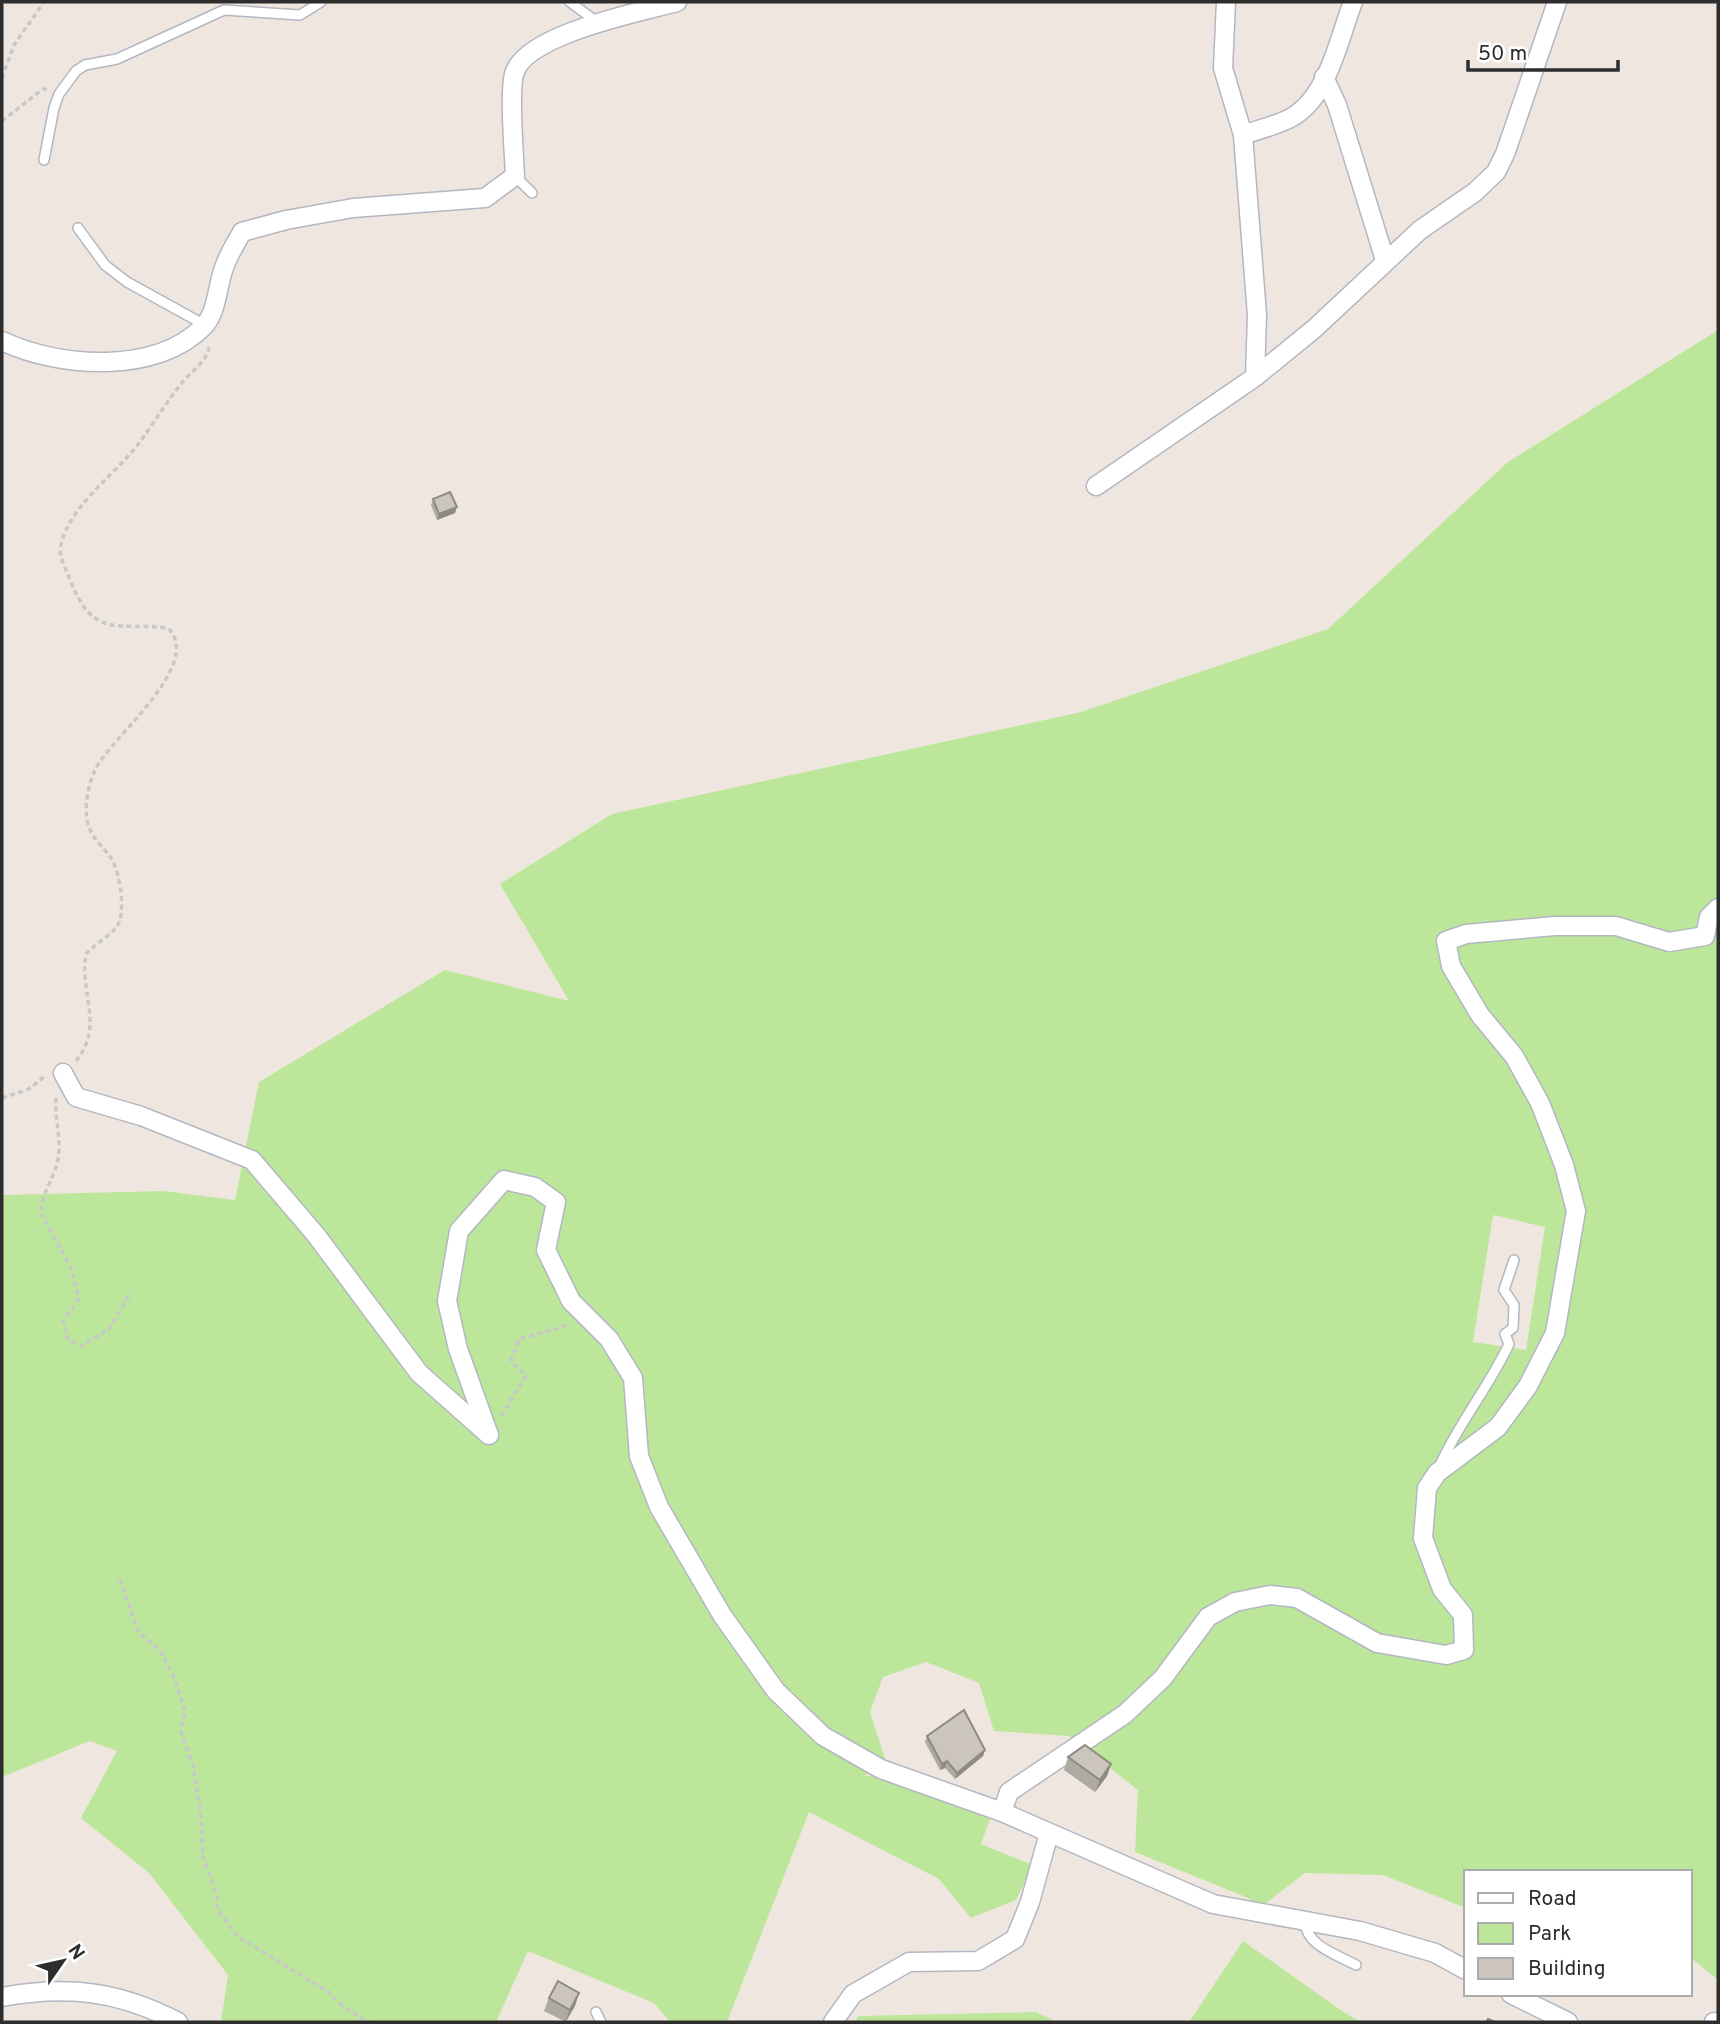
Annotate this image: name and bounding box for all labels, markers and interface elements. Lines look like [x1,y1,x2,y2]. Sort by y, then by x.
scale bar [1468,28,1618,72]
text: 50 m [1478,41,1527,68]
legend [1464,1870,1692,1996]
text: Road [1528,1886,1577,1913]
text: Park [1528,1921,1571,1948]
north arrow [28,1926,98,1996]
text: N [62,1940,89,1965]
text: Building [1528,1956,1606,1983]

